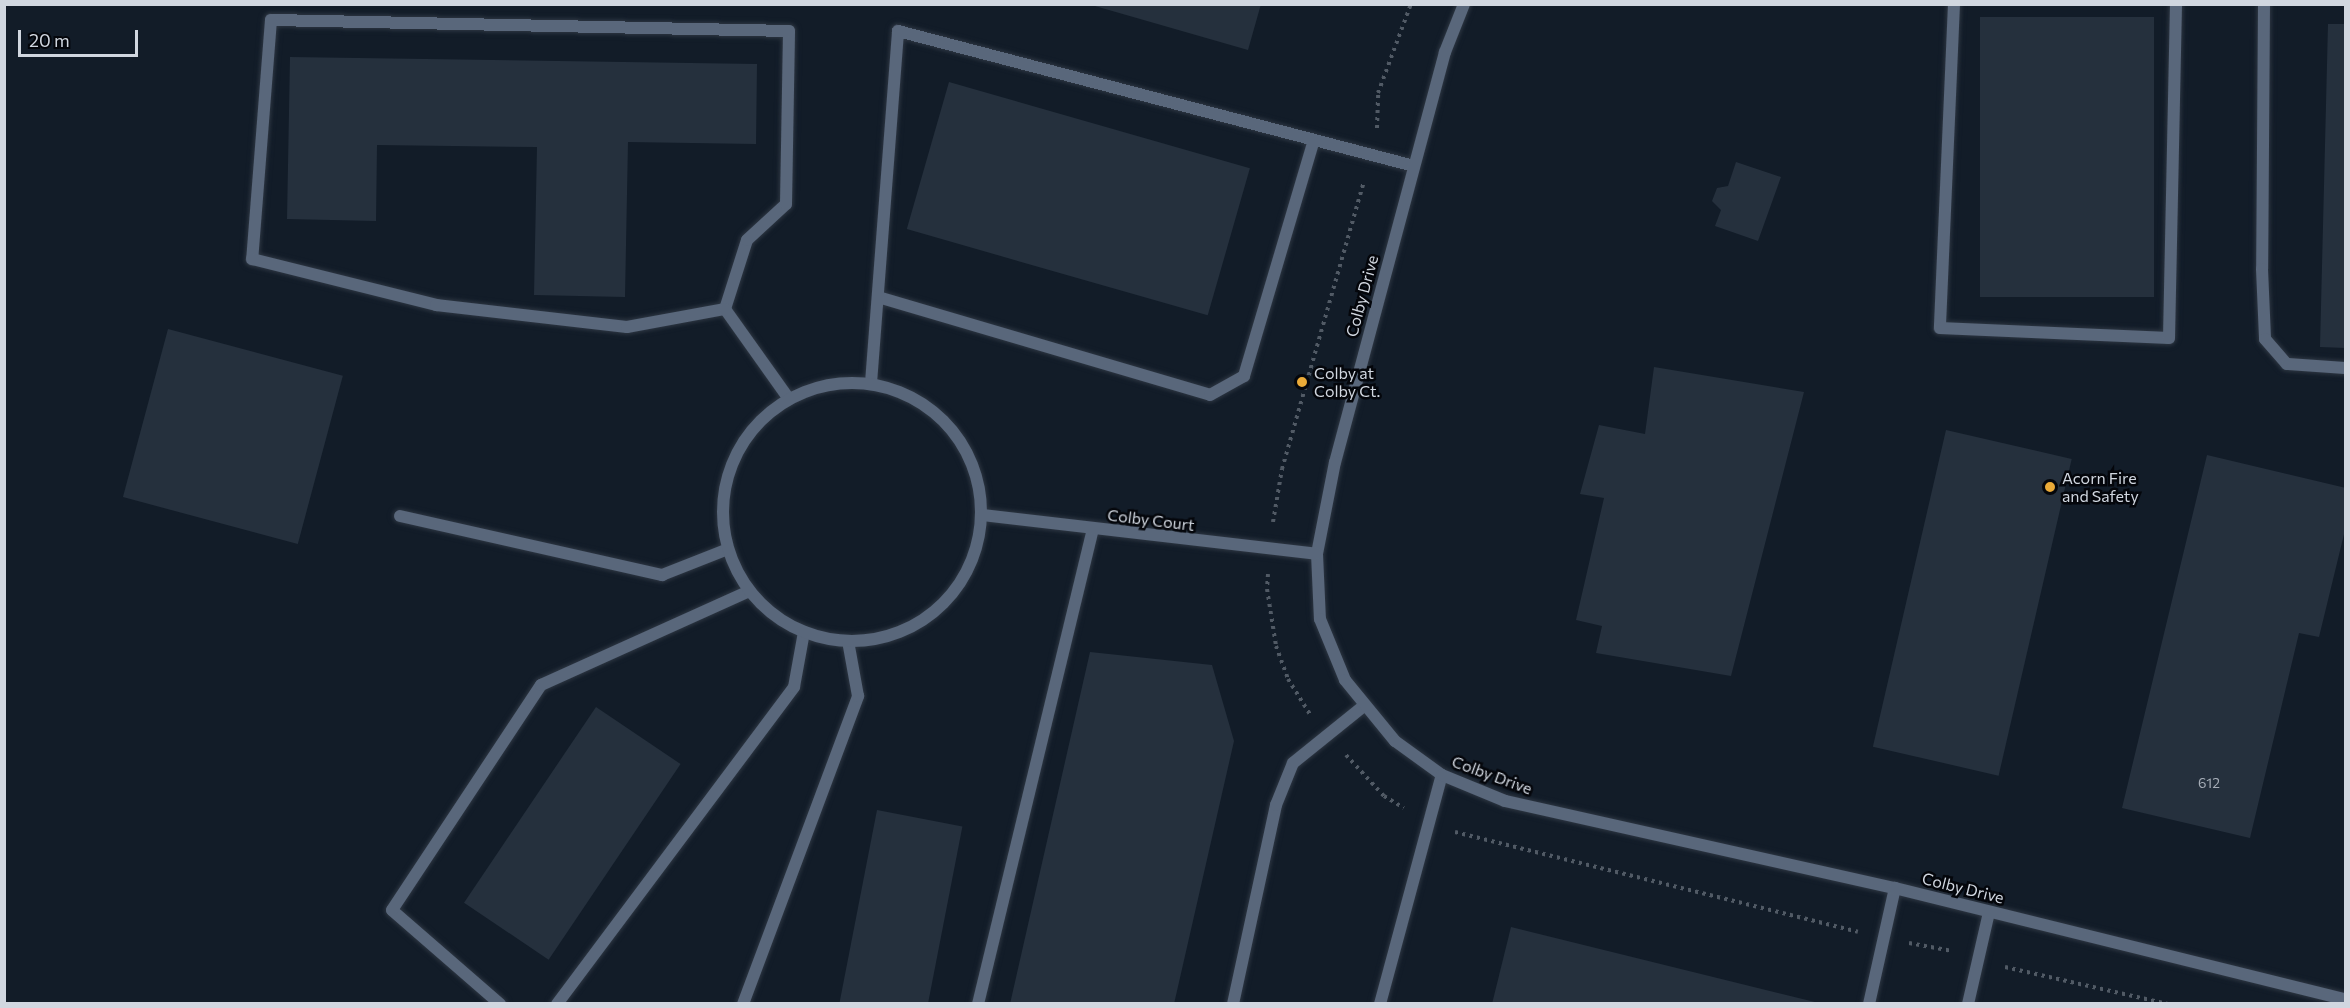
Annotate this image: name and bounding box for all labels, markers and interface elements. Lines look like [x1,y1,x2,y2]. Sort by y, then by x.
scale bar [21,18,141,56]
text: 20 m [29,29,70,51]
street label: Colby Drive [1342,253,1382,339]
place label: Colby at Colby Ct. [1314,363,1380,401]
marker: Colby at Colby Ct. [1295,375,1309,389]
place label: Acorn Fire and Safety [2062,468,2139,506]
marker: Acorn Fire and Safety [2043,480,2057,494]
street label: Colby Court [1106,505,1196,535]
street label: Colby Drive [1449,752,1535,798]
house number: 612 [2198,775,2220,791]
street label: Colby Drive [1920,869,2006,907]

